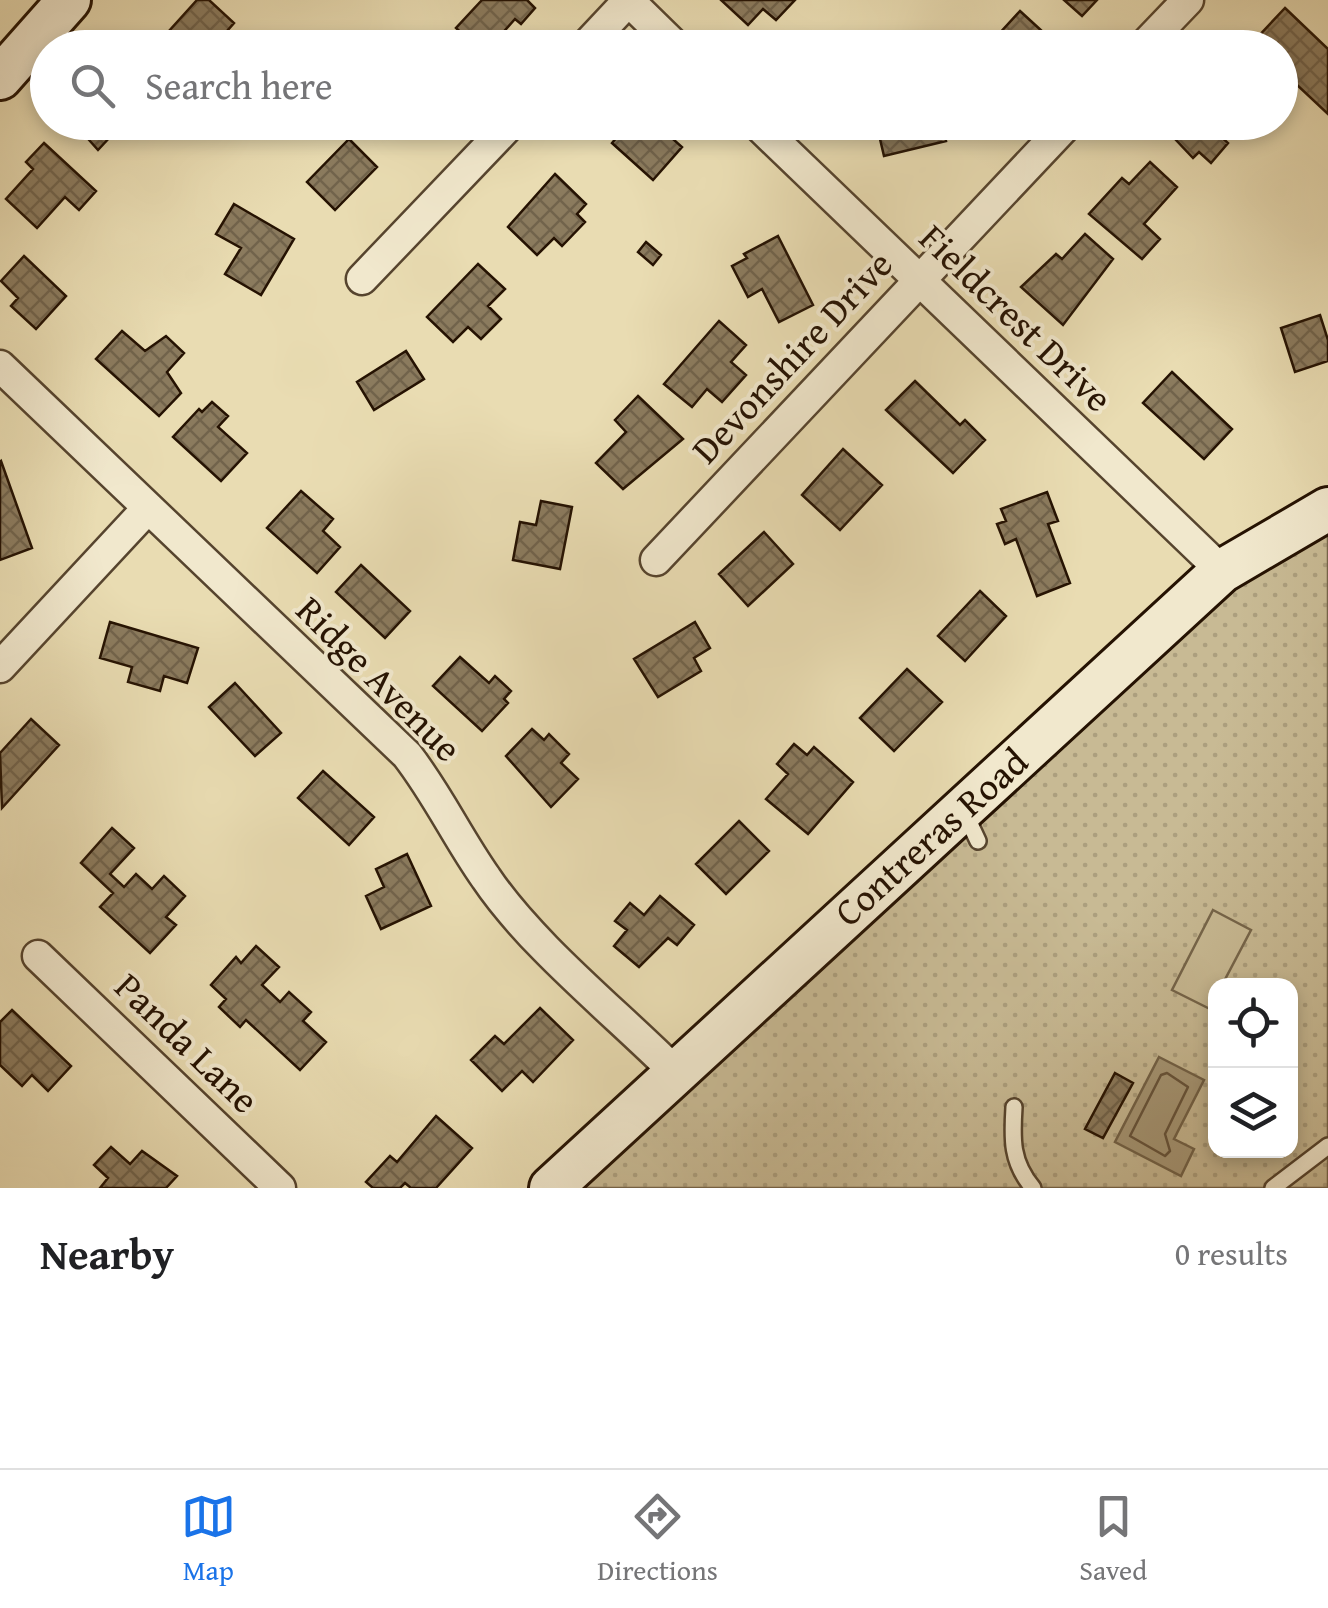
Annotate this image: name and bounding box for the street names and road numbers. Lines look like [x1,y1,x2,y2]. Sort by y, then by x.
street label: Fieldcrest Drive [907,210,1126,424]
street label: Devonshire Drive [678,237,905,475]
street label: Ridge Avenue [284,583,475,774]
street label: Contreras Road [821,733,1040,939]
street label: Panda Lane [103,959,273,1126]

